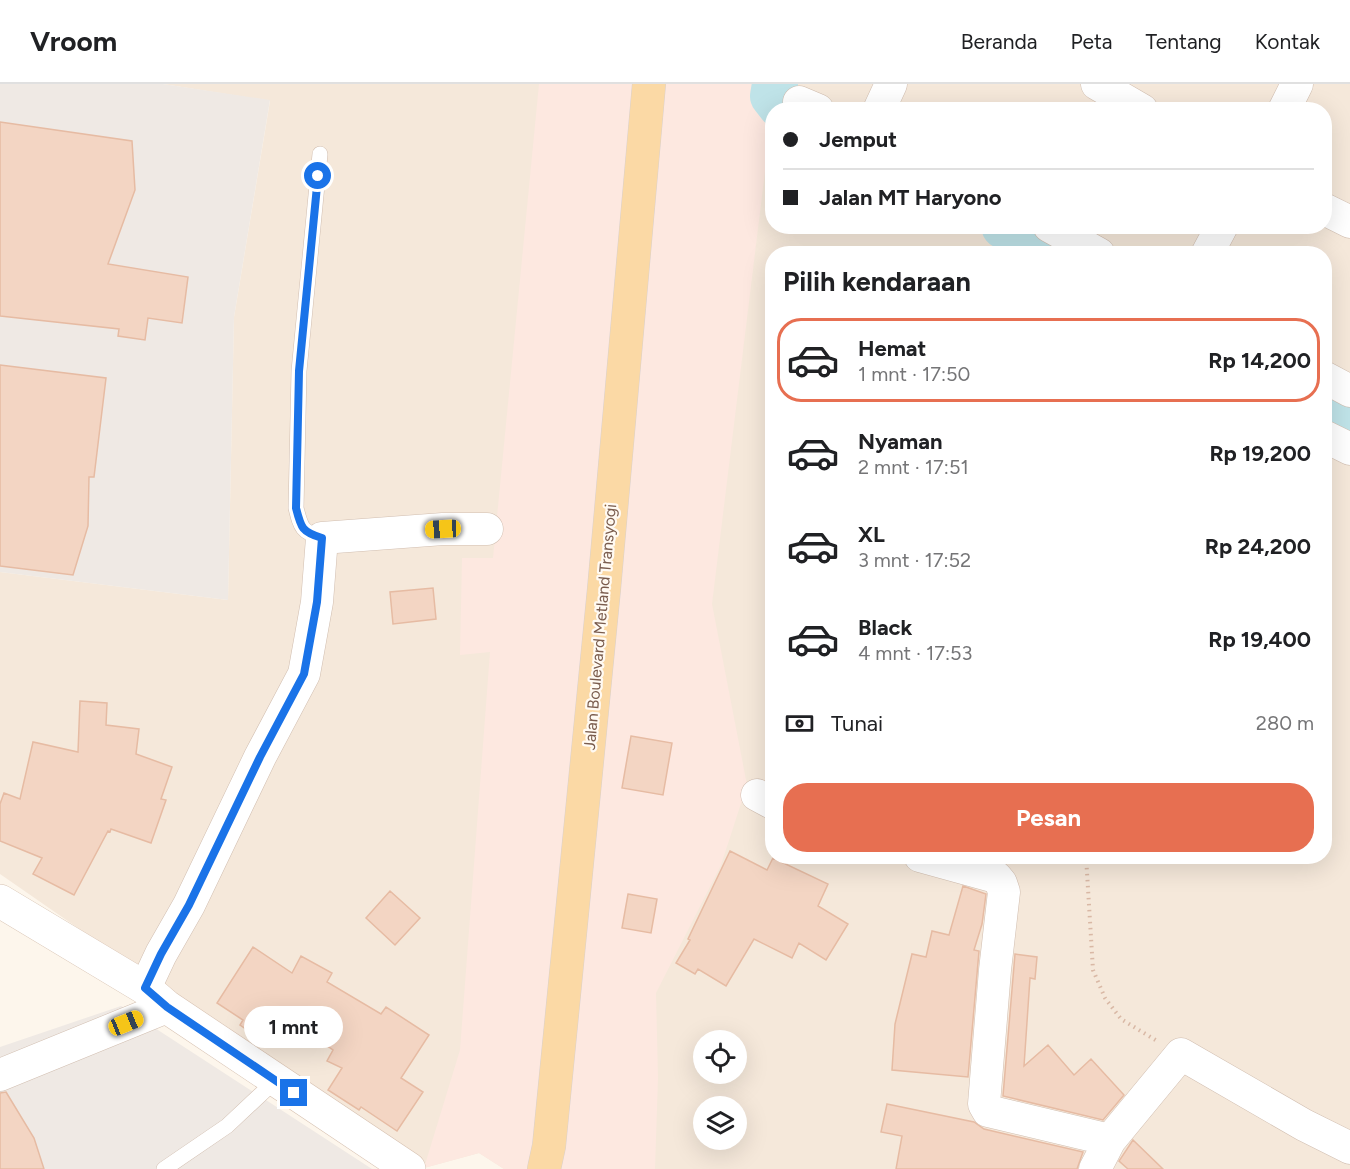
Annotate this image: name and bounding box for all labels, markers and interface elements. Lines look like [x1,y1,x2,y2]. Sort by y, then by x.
text: Vroom [30,24,117,58]
text: Beranda [961,29,1038,54]
text: Peta [1071,29,1113,54]
text: Tentang [1146,29,1222,54]
text: Kontak [1255,29,1320,54]
text: Jemput [819,126,897,153]
route start [304,162,331,189]
text: Jalan MT Haryono [819,184,1002,211]
text: Pilih kendaraan [783,265,971,298]
icon: car [786,333,840,387]
text: Hemat [858,335,926,362]
text: Rp 14,200 [1208,347,1311,374]
text: 1 mnt · 17:50 [858,362,970,386]
icon: car [786,426,840,480]
text: Nyaman [858,428,942,455]
text: Rp 19,200 [1209,440,1311,467]
text: 2 mnt · 17:51 [858,455,969,479]
street label: Jalan Boulevard Metland Transyogi [580,503,620,751]
car [425,519,461,539]
icon: car [786,519,840,573]
text: XL [858,521,885,548]
text: Rp 24,200 [1205,533,1311,560]
text: 3 mnt · 17:52 [858,548,971,572]
icon: car [786,612,840,666]
text: Black [858,614,912,641]
text: Rp 19,400 [1208,626,1311,653]
text: 4 mnt · 17:53 [858,641,973,665]
icon: cash [783,707,816,740]
text: Tunai [831,710,883,737]
text: 280 m [1256,711,1314,735]
button: Pesan [783,783,1314,852]
callout: 1 mnt [244,1006,344,1048]
car [106,1008,146,1038]
text: 1 mnt [268,1015,319,1039]
map controls [693,1030,747,1150]
button: locate [693,1030,747,1084]
route end [280,1079,307,1106]
button: layers [693,1096,747,1150]

